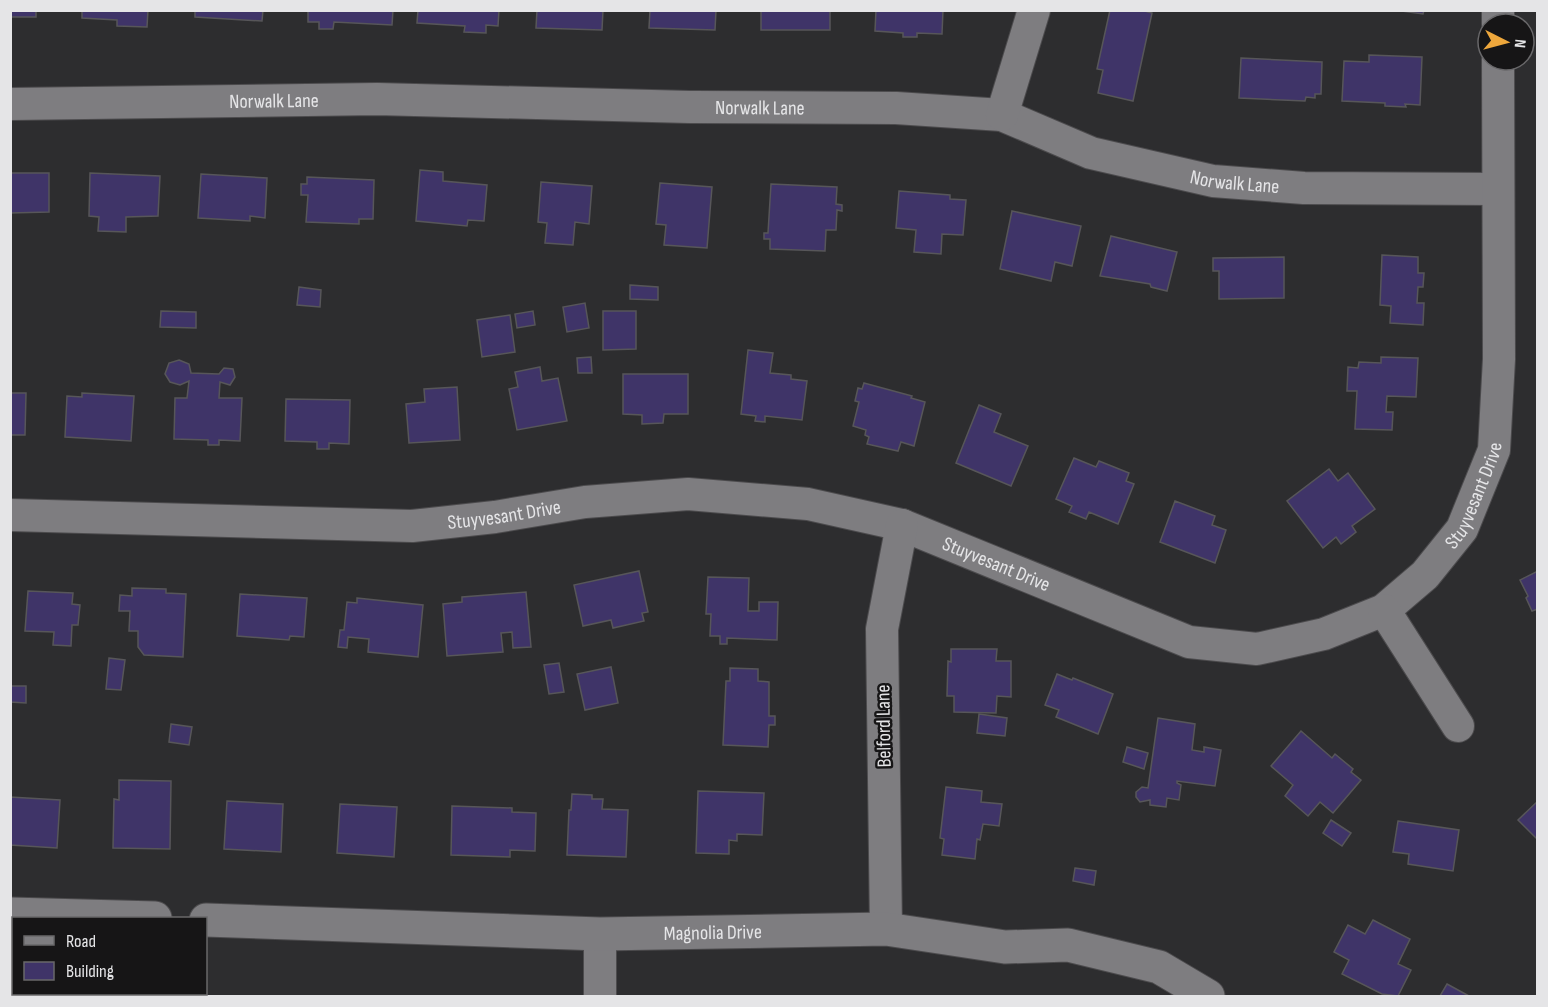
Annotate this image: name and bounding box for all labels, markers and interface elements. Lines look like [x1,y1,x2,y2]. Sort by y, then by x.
north arrow [1476,12,1536,72]
text: N [1510,38,1529,49]
street label: Norwalk Lane [229,89,319,114]
street label: Norwalk Lane [715,96,805,121]
street label: Norwalk Lane [1188,165,1280,199]
street label: Stuyvesant Drive [1440,442,1507,554]
street label: Stuyvesant Drive [446,495,563,535]
street label: Stuyvesant Drive [939,532,1054,597]
street label: Belford Lane [871,684,897,768]
legend [12,917,207,995]
street label: Magnolia Drive [663,920,762,946]
text: Road [66,931,96,952]
text: Building [66,961,114,982]

